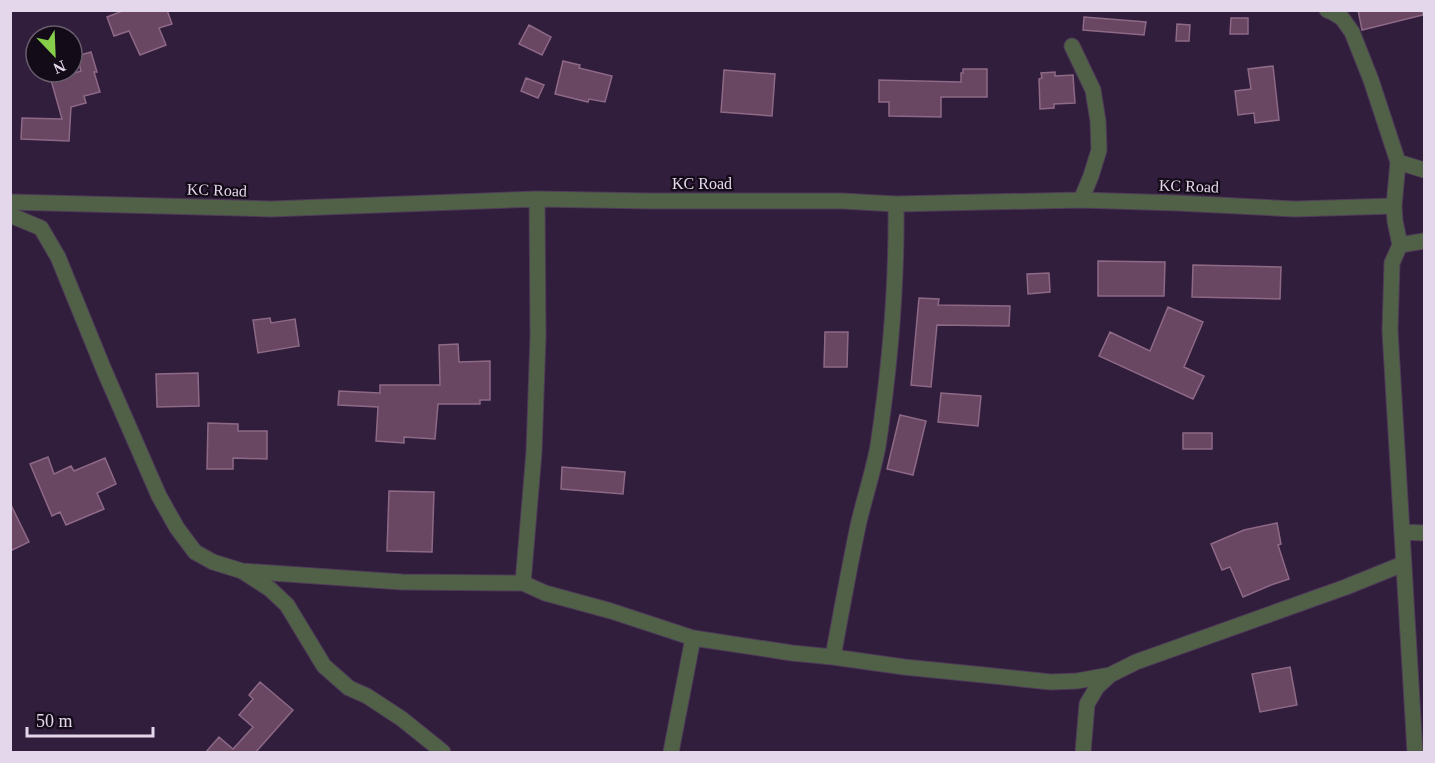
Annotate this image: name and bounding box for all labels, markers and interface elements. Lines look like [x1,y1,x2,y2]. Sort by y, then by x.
north arrow [24,24,84,84]
text: N [51,57,68,78]
street label: KC Road [672,175,732,192]
street label: KC Road [1159,176,1219,196]
street label: KC Road [187,180,247,200]
scale bar [27,700,153,738]
text: 50 m [36,711,73,731]

